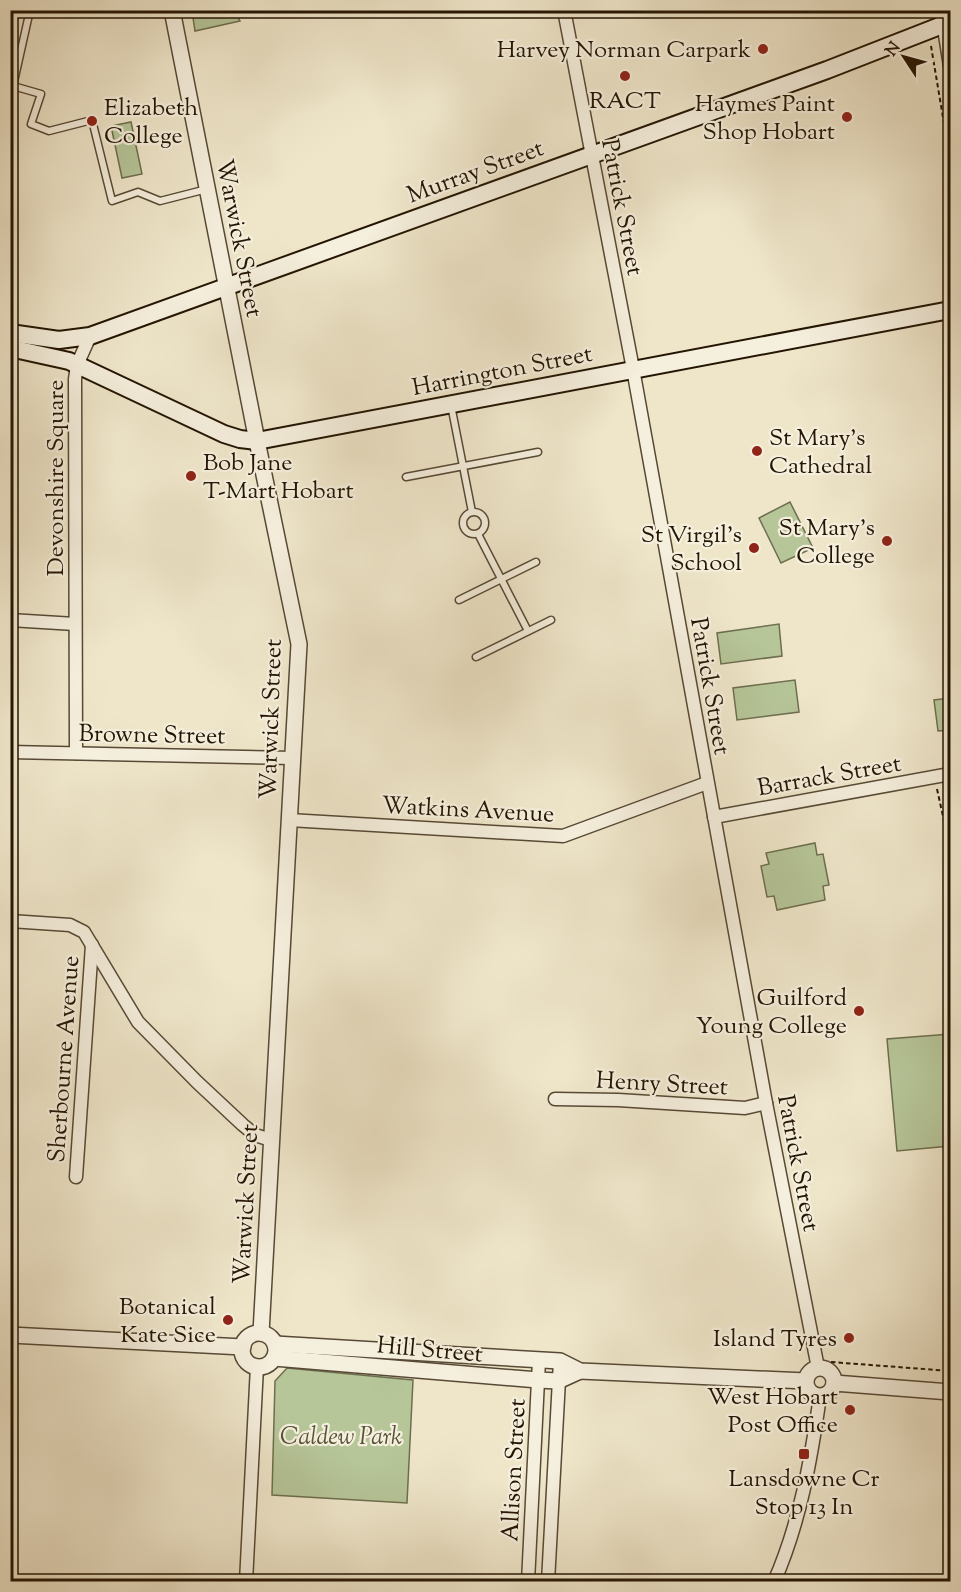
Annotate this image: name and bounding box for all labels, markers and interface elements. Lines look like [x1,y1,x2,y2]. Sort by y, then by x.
north arrow [874,27,934,87]
place label: Harvey Norman Carpark [497,34,751,68]
text: N [881,38,907,62]
marker: Harvey Norman Carpark [756,42,770,56]
marker: RACT [618,69,632,83]
place label: RACT [589,85,661,119]
place label: Haymes Paint Shop Hobart [695,88,835,150]
place label: Elizabeth College [104,92,198,154]
marker: Haymes Paint Shop Hobart [840,110,854,124]
marker: Elizabeth College [85,114,99,128]
street label: Murray Street [403,132,549,213]
street label: Patrick Street [591,136,651,279]
street label: Warwick Street [206,156,270,320]
street label: Harrington Street [409,338,595,406]
street label: Devonshire Square [40,380,74,576]
place label: St Mary's Cathedral [769,422,872,484]
marker: St Mary's Cathedral [750,444,764,458]
place label: Bob Jane T-Mart Hobart [203,447,354,509]
marker: Bob Jane T-Mart Hobart [184,469,198,483]
place label: St Mary's College [779,512,875,574]
place label: St Virgil's School [641,519,742,581]
marker: St Mary's College [880,534,894,548]
marker: St Virgil's School [747,541,761,555]
street label: Patrick Street [680,615,738,758]
street label: Warwick Street [252,638,292,800]
street label: Browne Street [78,718,226,754]
street label: Barrack Street [755,748,904,806]
street label: Watkins Avenue [381,789,555,833]
street label: Sherbourne Avenue [41,954,89,1164]
place label: Guilford Young College [696,982,847,1044]
marker: Guilford Young College [852,1004,866,1018]
street label: Henry Street [595,1065,729,1105]
street label: Patrick Street [767,1092,827,1235]
street label: Warwick Street [226,1123,268,1285]
place label: Botanical Kate Sice [119,1291,216,1353]
marker: Botanical Kate Sice [221,1313,235,1327]
place label: Island Tyres [713,1323,837,1357]
street label: Hill Street [375,1329,484,1373]
marker: Island Tyres [842,1331,856,1345]
place label: West Hobart Post Office [707,1381,838,1443]
street label: Allison Street [494,1398,536,1543]
marker: West Hobart Post Office [843,1403,857,1417]
park label: Caldew Park [280,1421,402,1455]
marker: Lansdowne Cr Stop 13 In [797,1447,811,1461]
place label: Lansdowne Cr Stop 13 In [728,1463,880,1525]

